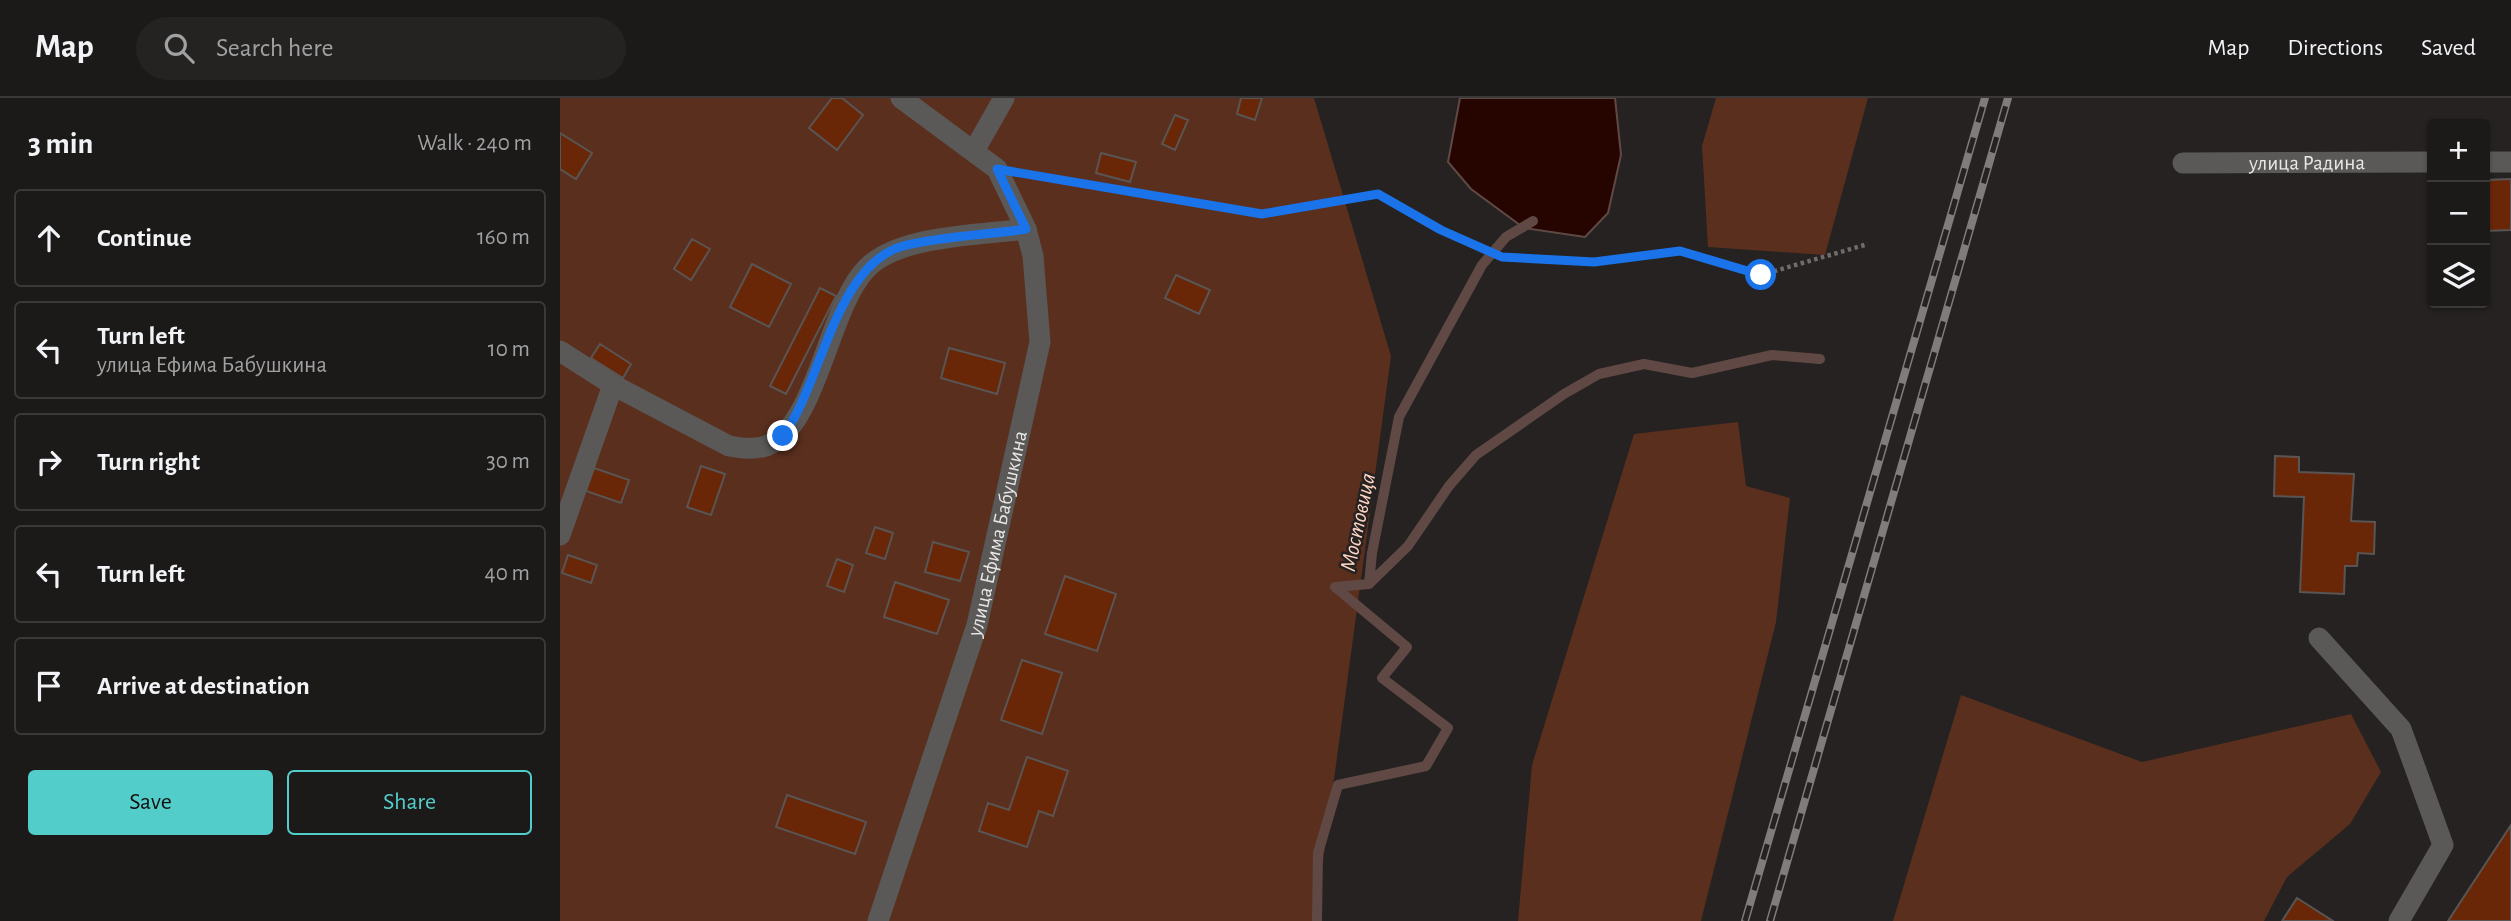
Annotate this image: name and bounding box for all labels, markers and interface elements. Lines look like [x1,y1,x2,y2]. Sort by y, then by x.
search box [136,17,626,80]
icon: search [160,29,198,67]
text: Map [35,31,94,64]
text: Search here [216,35,334,61]
text: Map [2207,36,2249,60]
text: Directions [2287,36,2383,60]
text: Saved [2421,36,2476,60]
map controls [2427,119,2490,308]
button: + [2427,119,2490,182]
text: 3 min [28,129,93,159]
text: Walk · 240 m [417,132,532,155]
street label: улица Радина [2248,152,2365,174]
button: − [2427,182,2490,245]
icon: ahead [30,219,68,257]
text: Continue [97,225,192,251]
text: 160 m [477,226,530,249]
button: layers [2427,245,2490,308]
route start [1745,259,1776,290]
text: Turn left [97,323,185,349]
icon: left [30,331,68,369]
text: 10 m [488,338,530,361]
text: улица Ефима Бабушкина [97,354,327,377]
route end [767,420,798,451]
street label: улица Ефима Бабушкина [964,428,1031,640]
icon: right [30,443,68,481]
text: Turn right [97,449,200,475]
text: 30 m [486,450,530,473]
water label: Мостовица [1337,471,1380,574]
icon: left [30,555,68,593]
text: Turn left [97,561,185,587]
text: 40 m [485,562,530,585]
icon: arrive [30,667,68,705]
text: Arrive at destination [97,673,310,699]
button: Save [28,770,273,835]
button: Share [287,770,532,835]

